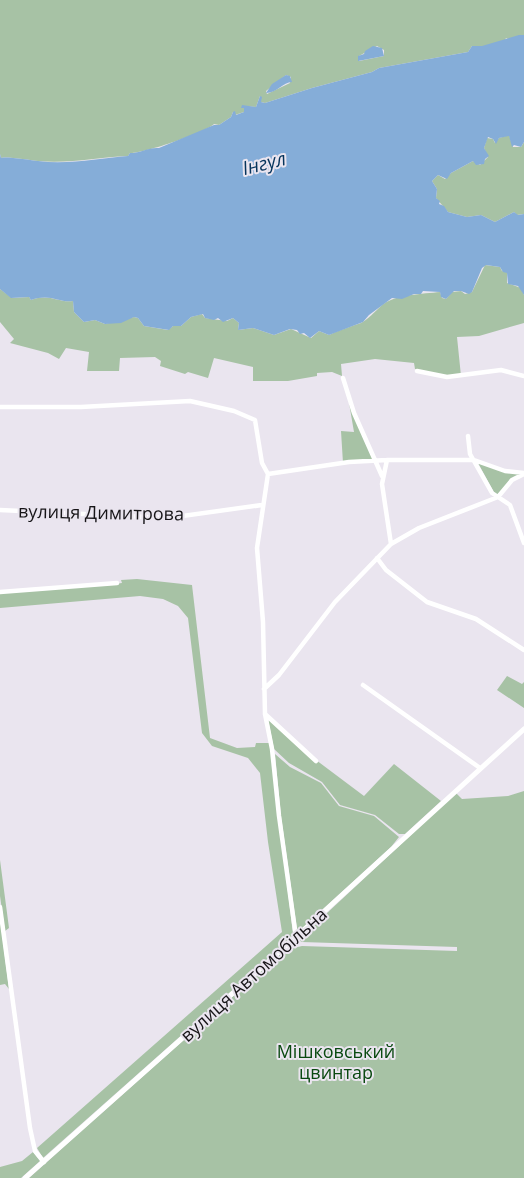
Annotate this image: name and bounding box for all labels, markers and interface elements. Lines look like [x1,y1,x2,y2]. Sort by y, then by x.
water label: Інгул [239,145,289,181]
street label: вулиця Димитрова [18,499,184,525]
street label: вулиця Автомобільна [175,902,332,1047]
park label: Мішковський цвинтар [277,1039,395,1084]

